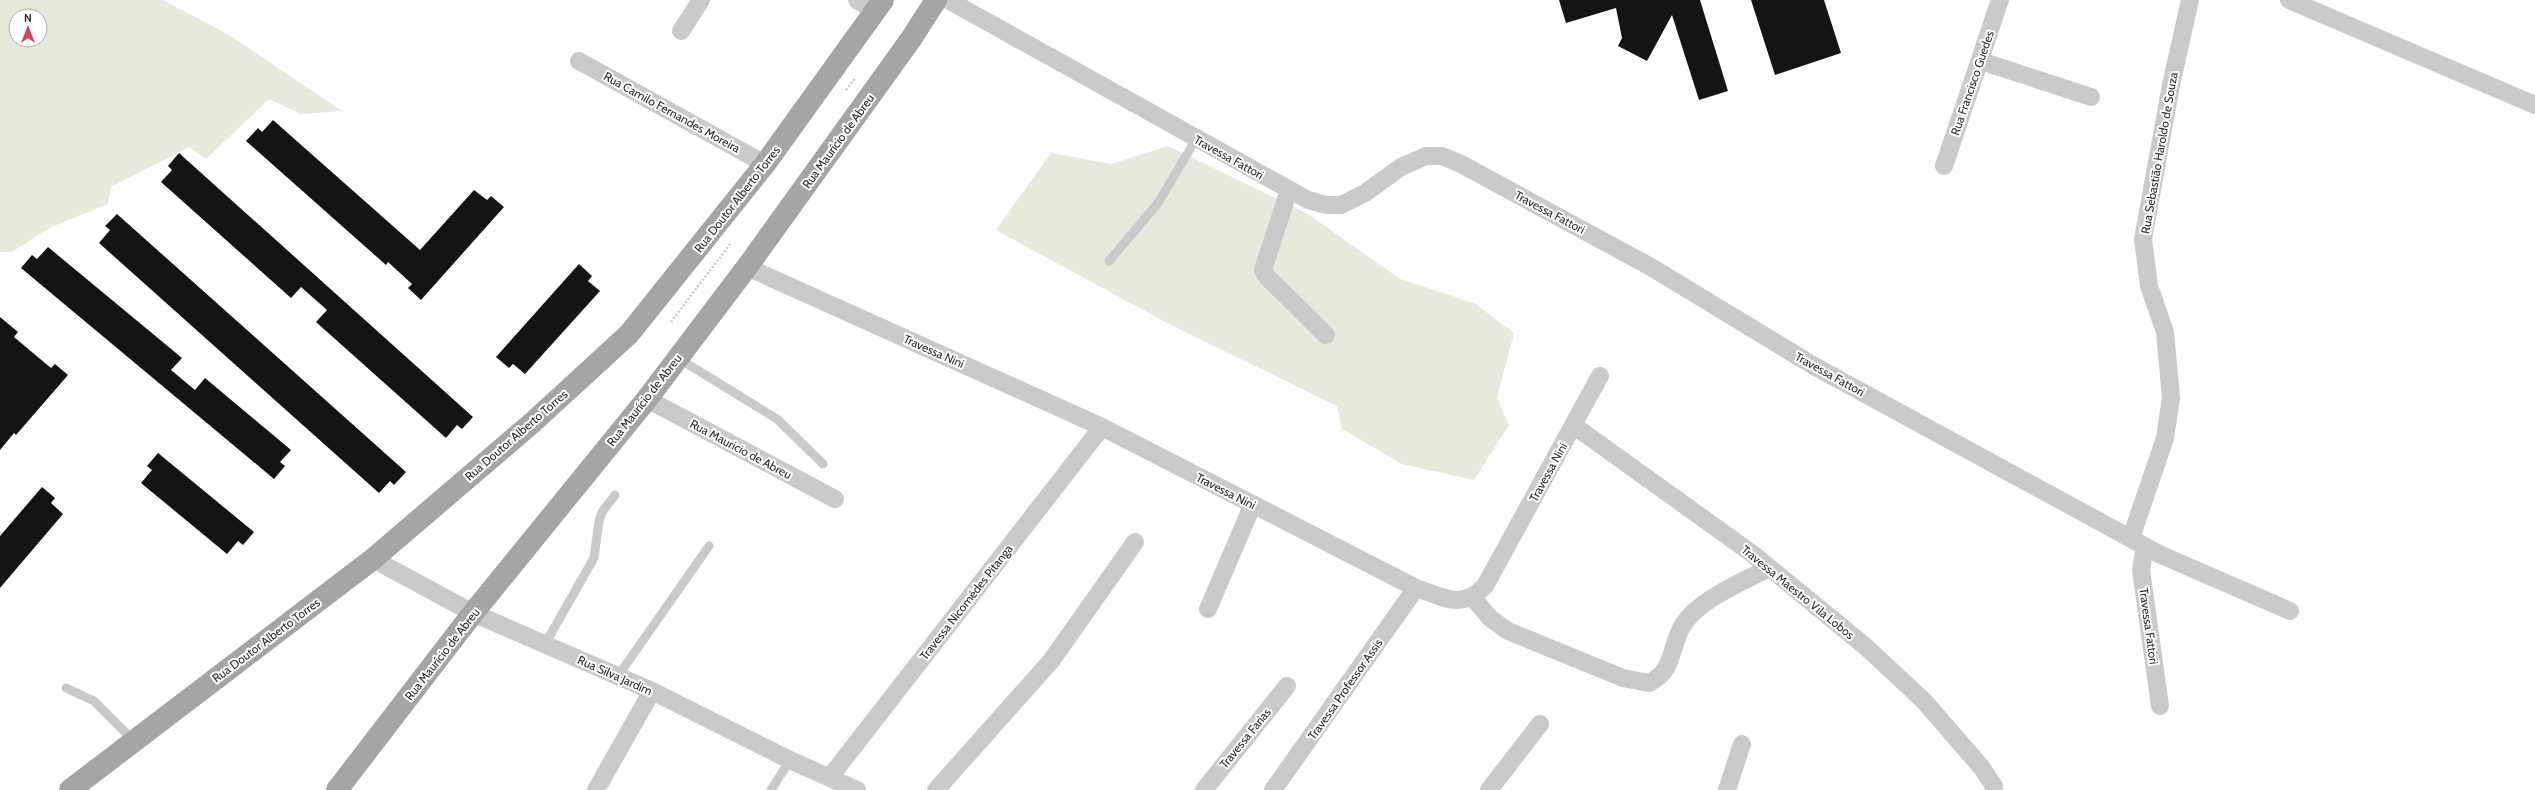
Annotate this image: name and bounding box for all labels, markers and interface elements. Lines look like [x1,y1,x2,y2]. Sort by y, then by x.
north arrow [8,8,48,48]
text: N [24,11,32,25]
street label: Rua Francisco Guedes [1947,29,1997,137]
street label: Rua Camilo Fernandes Moreira [601,68,743,156]
street label: Rua Sebastião Haroldo de Souza [2137,71,2181,235]
street label: Rua Maurício de Abreu [799,91,877,191]
street label: Travessa Fattori [1192,132,1266,182]
street label: Rua Doutor Alberto Torres [691,143,783,255]
street label: Travessa Fattori [1512,187,1588,237]
street label: Travessa Nini [901,331,967,371]
street label: Travessa Fattori [1793,349,1867,399]
street label: Rua Maurício de Abreu [603,351,685,449]
street label: Rua Doutor Alberto Torres [462,386,570,484]
street label: Rua Mauricio de Abreu [688,416,794,482]
street label: Travessa Nini [1526,440,1570,504]
street label: Travessa Nini [1194,470,1258,512]
street label: Travessa Nicomédes Pitanga [916,541,1016,663]
street label: Travessa Maestro Vila Lobos [1739,542,1857,642]
street label: Travessa Fattori [2136,587,2162,665]
street label: Rua Doutor Alberto Torres [209,595,323,685]
street label: Rua Maurício de Abreu [401,605,483,703]
street label: Travessa Professor Assis [1305,636,1385,742]
street label: Rua Silva Jardim [575,652,655,698]
street label: Travessa Farias [1216,705,1274,771]

